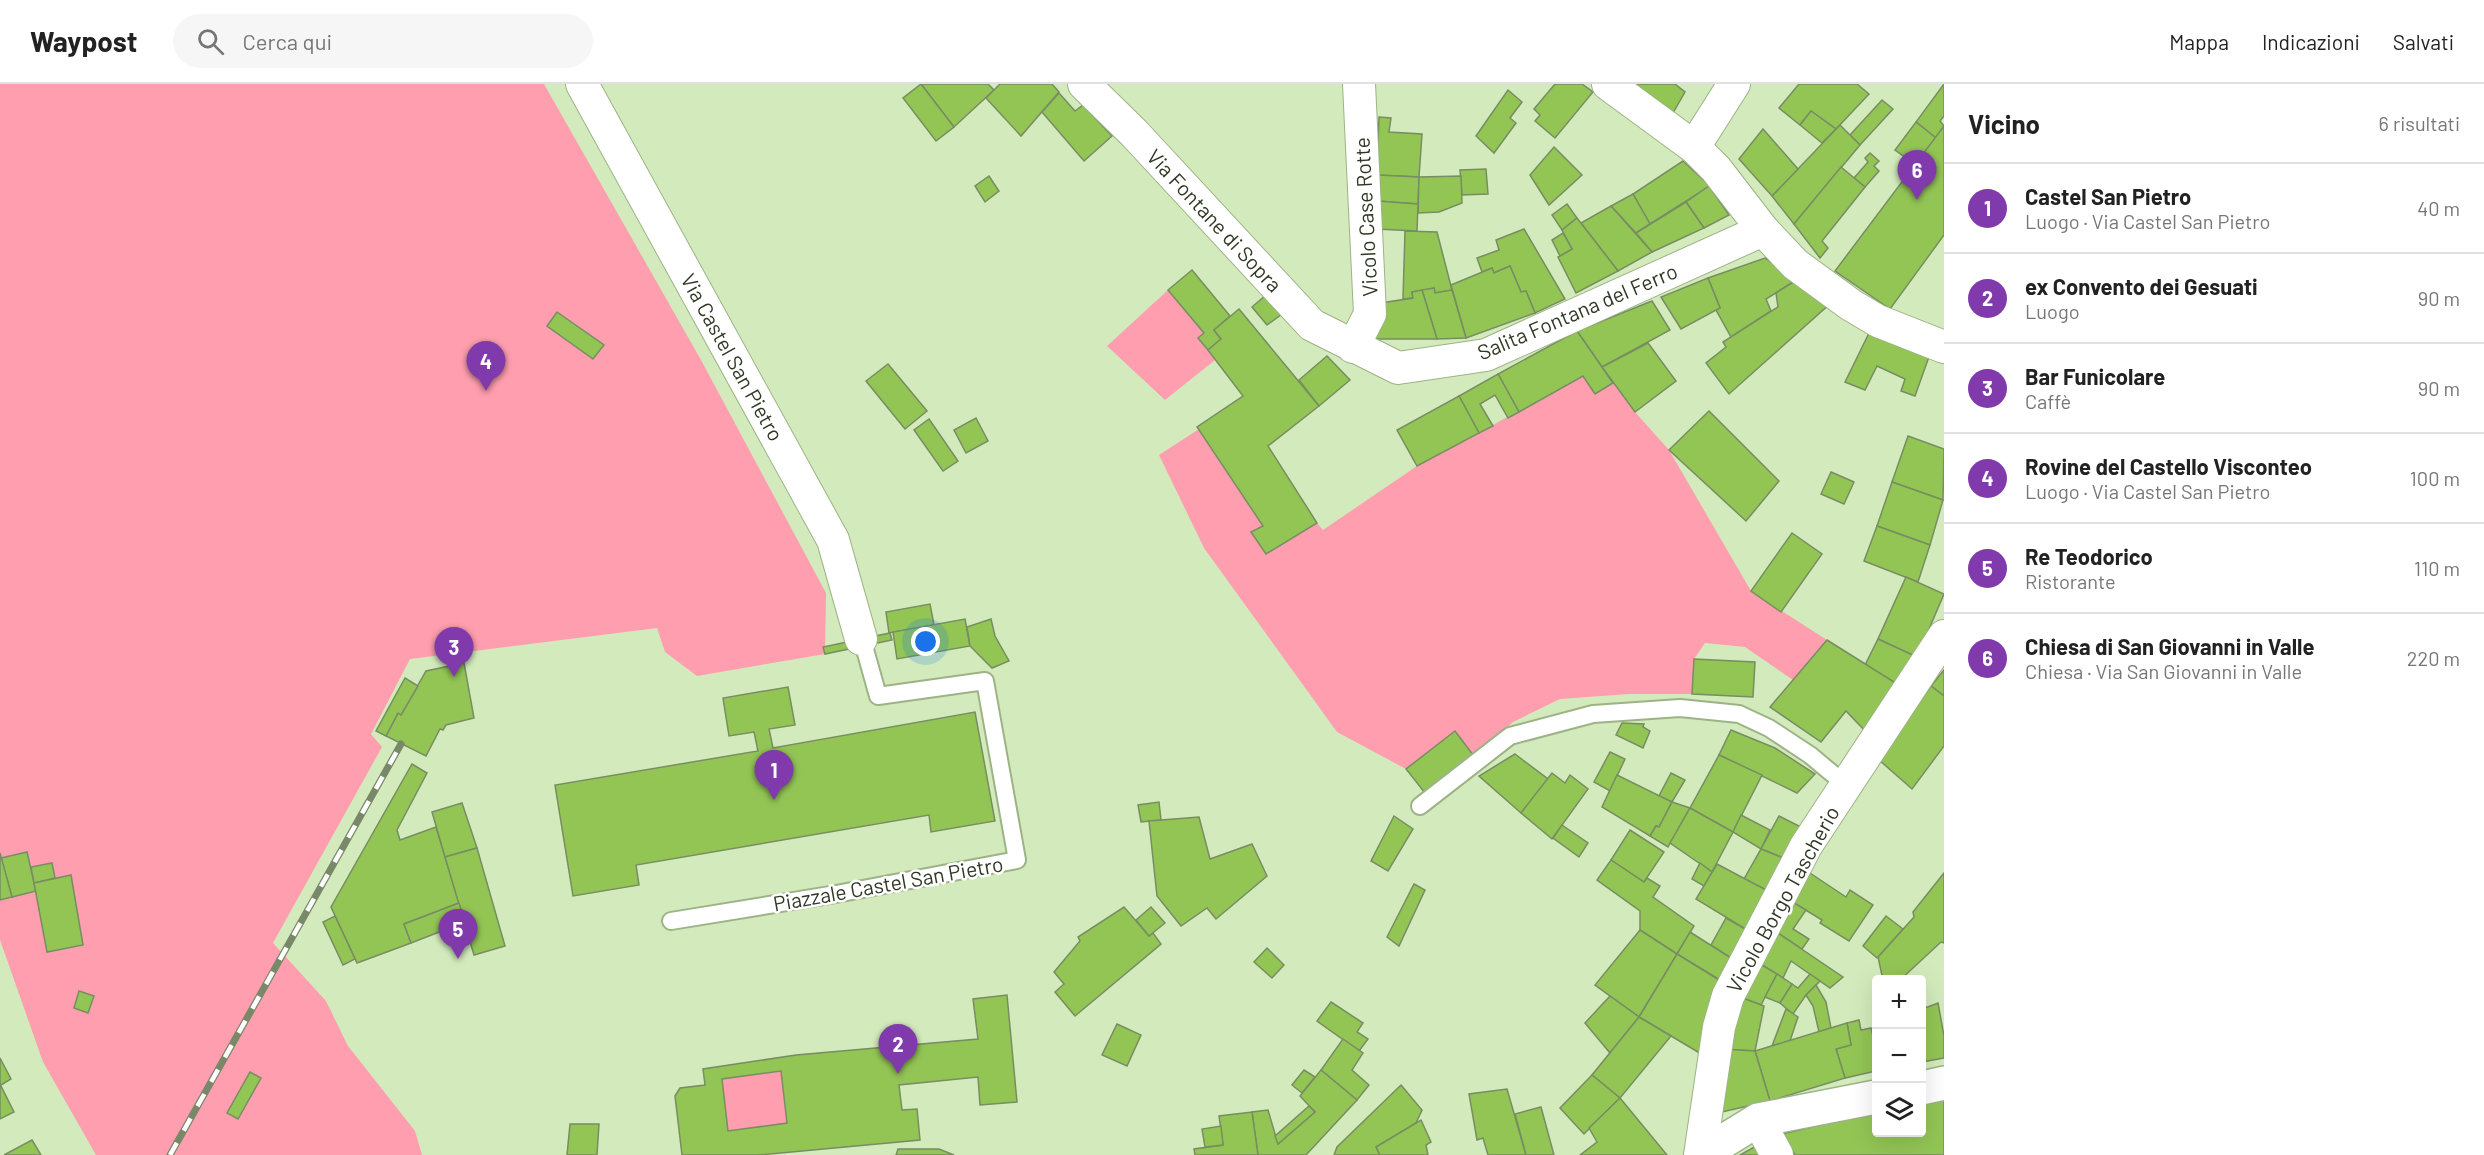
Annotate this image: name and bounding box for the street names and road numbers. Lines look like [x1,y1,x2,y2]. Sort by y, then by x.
street label: Vicolo Case Rotte [1348,137,1382,297]
street label: Via Fontane di Sopra [1142,143,1288,297]
street label: Salita Fontana del Ferro [1473,258,1681,364]
street label: Via Castel San Pietro [677,269,789,445]
street label: Vicolo Borgo Tascherio [1720,801,1844,997]
street label: Piazzale Castel San Pietro [771,850,1005,916]

